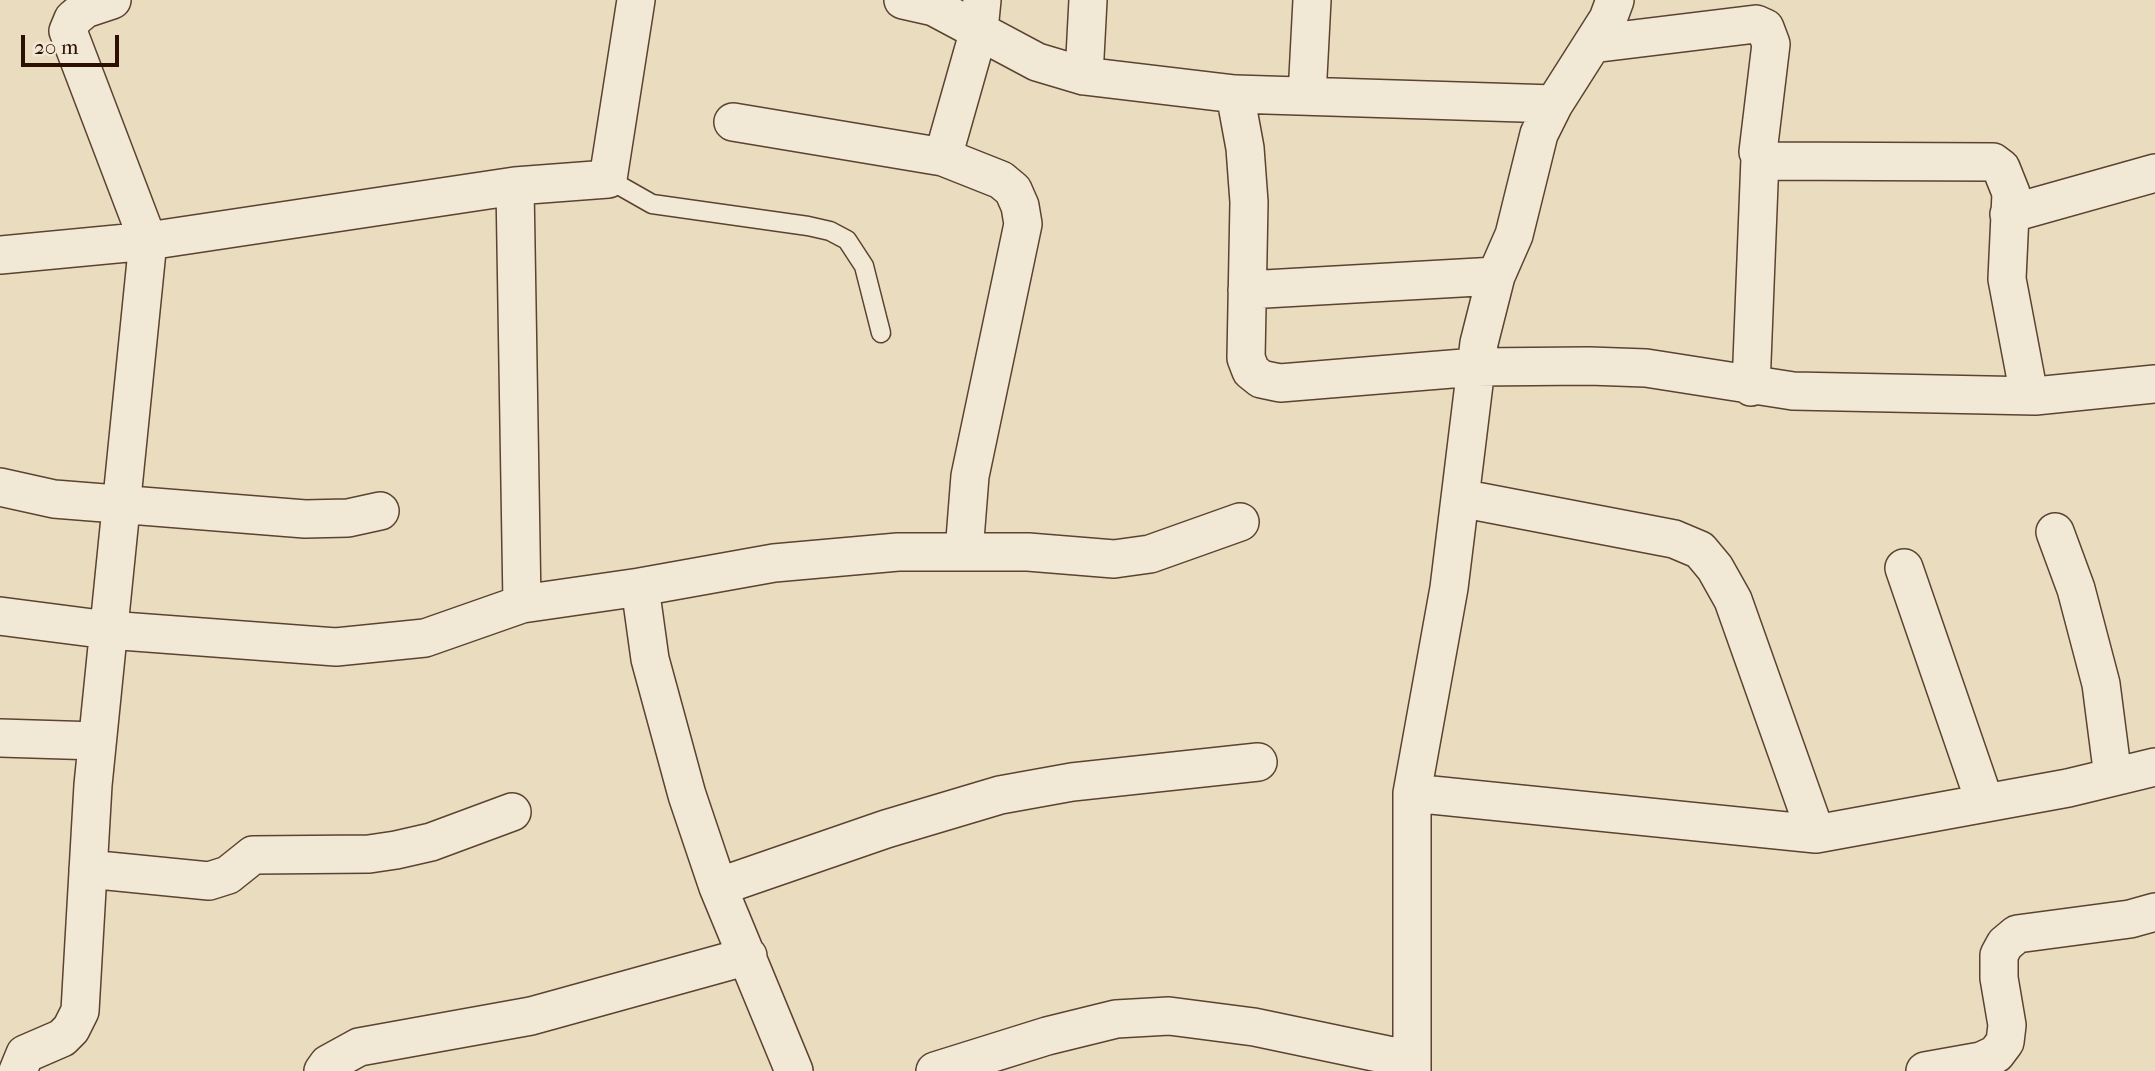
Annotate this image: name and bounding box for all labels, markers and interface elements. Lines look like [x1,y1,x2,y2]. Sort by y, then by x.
scale bar [24,21,122,65]
text: 20 m [34,35,78,59]

